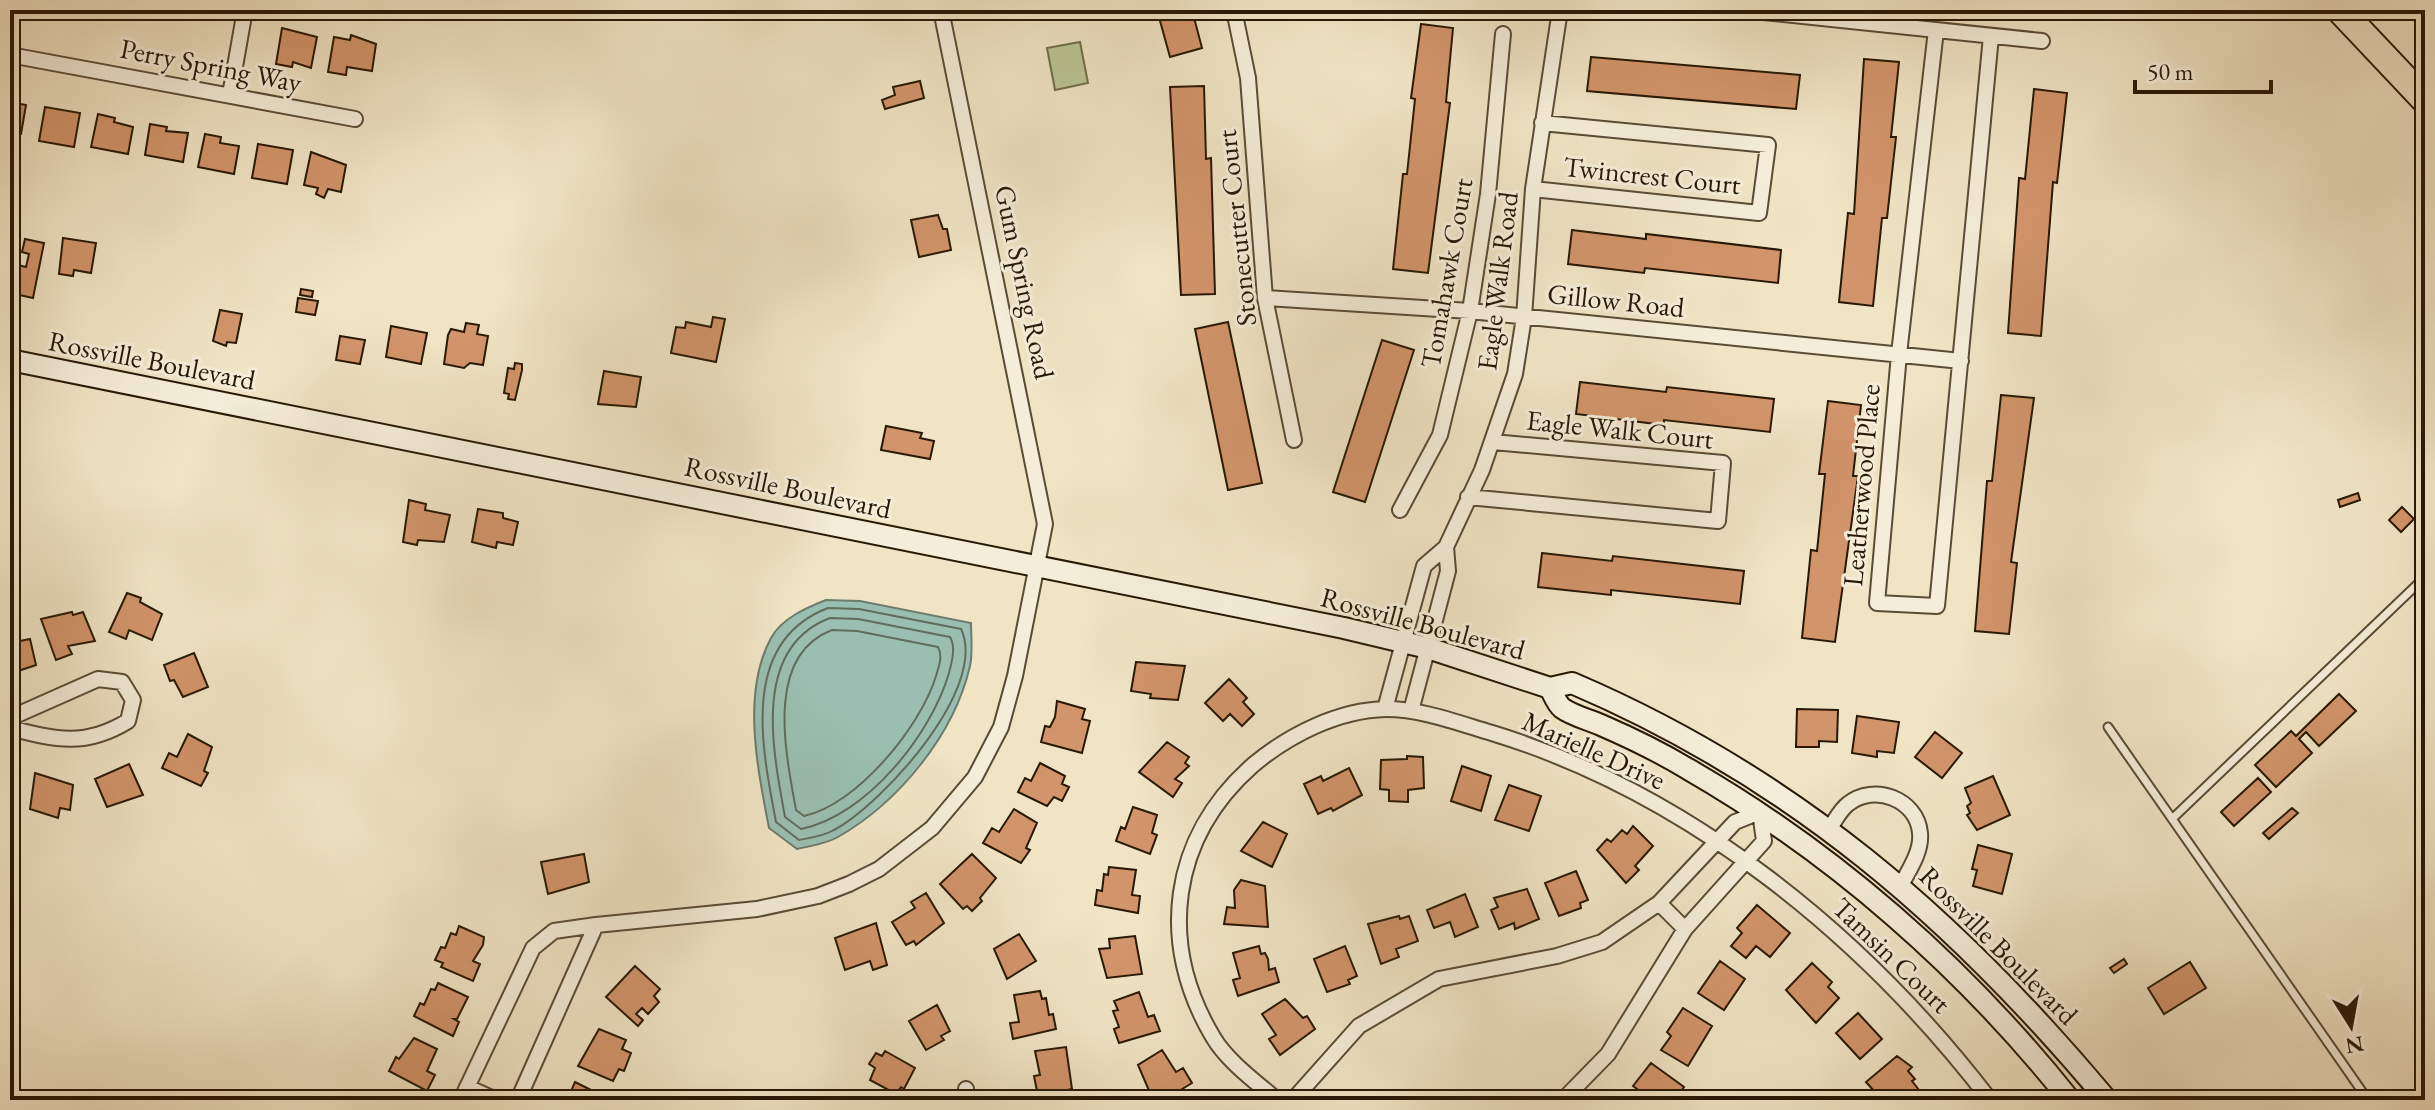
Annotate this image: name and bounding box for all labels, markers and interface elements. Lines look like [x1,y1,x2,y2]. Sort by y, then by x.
street label: Perry Spring Way [117,30,305,100]
scale bar [2135,44,2271,94]
text: 50 m [2147,56,2194,87]
street label: Stonecutter Court [1208,128,1264,328]
street label: Twincrest Court [1562,148,1743,202]
street label: Tomahawk Court [1412,175,1480,371]
street label: Gum Spring Road [987,182,1063,383]
street label: Eagle Walk Road [1468,189,1526,372]
street label: Gillow Road [1546,275,1687,325]
street label: Rossville Boulevard [45,322,259,398]
street label: Leatherwood Place [1834,382,1888,588]
street label: Eagle Walk Court [1525,401,1715,457]
street label: Rossville Boulevard [681,448,895,527]
street label: Rossville Boulevard [1317,578,1530,668]
street label: Marielle Drive [1517,702,1671,798]
street label: Rossville Boulevard [1912,858,2087,1033]
street label: Tamsin Court [1825,889,1959,1021]
north arrow [2311,986,2391,1066]
text: N [2343,1029,2366,1061]

